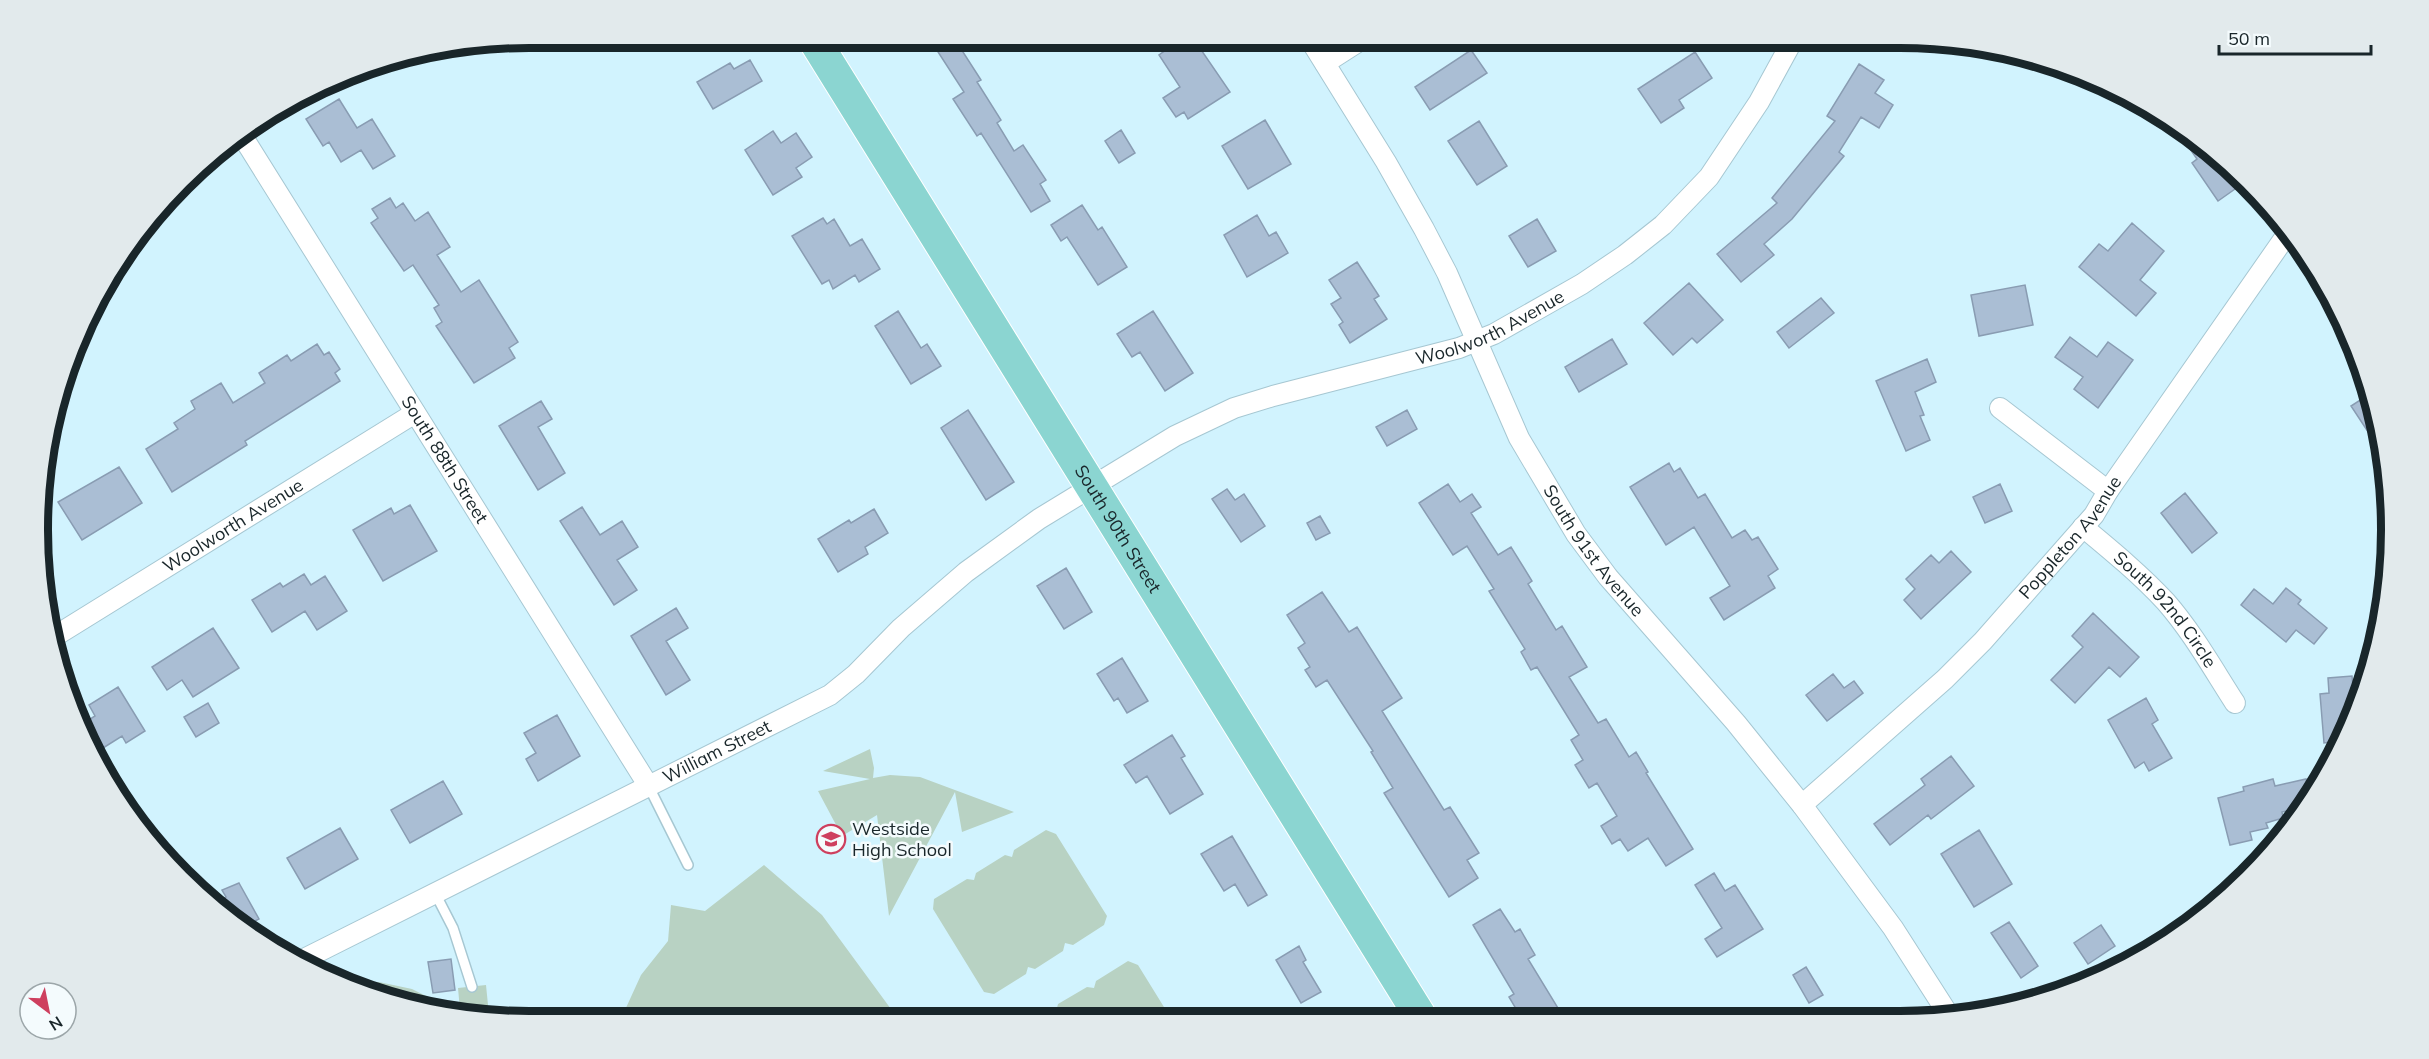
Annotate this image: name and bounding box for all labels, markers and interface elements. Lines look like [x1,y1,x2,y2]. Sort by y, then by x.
scale bar [2219,18,2370,56]
text: 50 m [2228,27,2270,50]
street label: Woolworth Avenue [1413,285,1568,370]
street label: South 88th Street [396,391,494,528]
street label: South 90th Street [1070,461,1167,597]
street label: Poppleton Avenue [2013,471,2126,603]
street label: Woolworth Avenue [158,473,307,578]
street label: South 91st Avenue [1538,480,1649,621]
street label: South 92nd Circle [2109,546,2222,672]
street label: William Street [659,714,775,788]
place label: Westside High School [852,817,952,861]
school or university icon: Westside High School [815,823,847,855]
north arrow [18,981,78,1041]
text: N [46,1012,66,1035]

